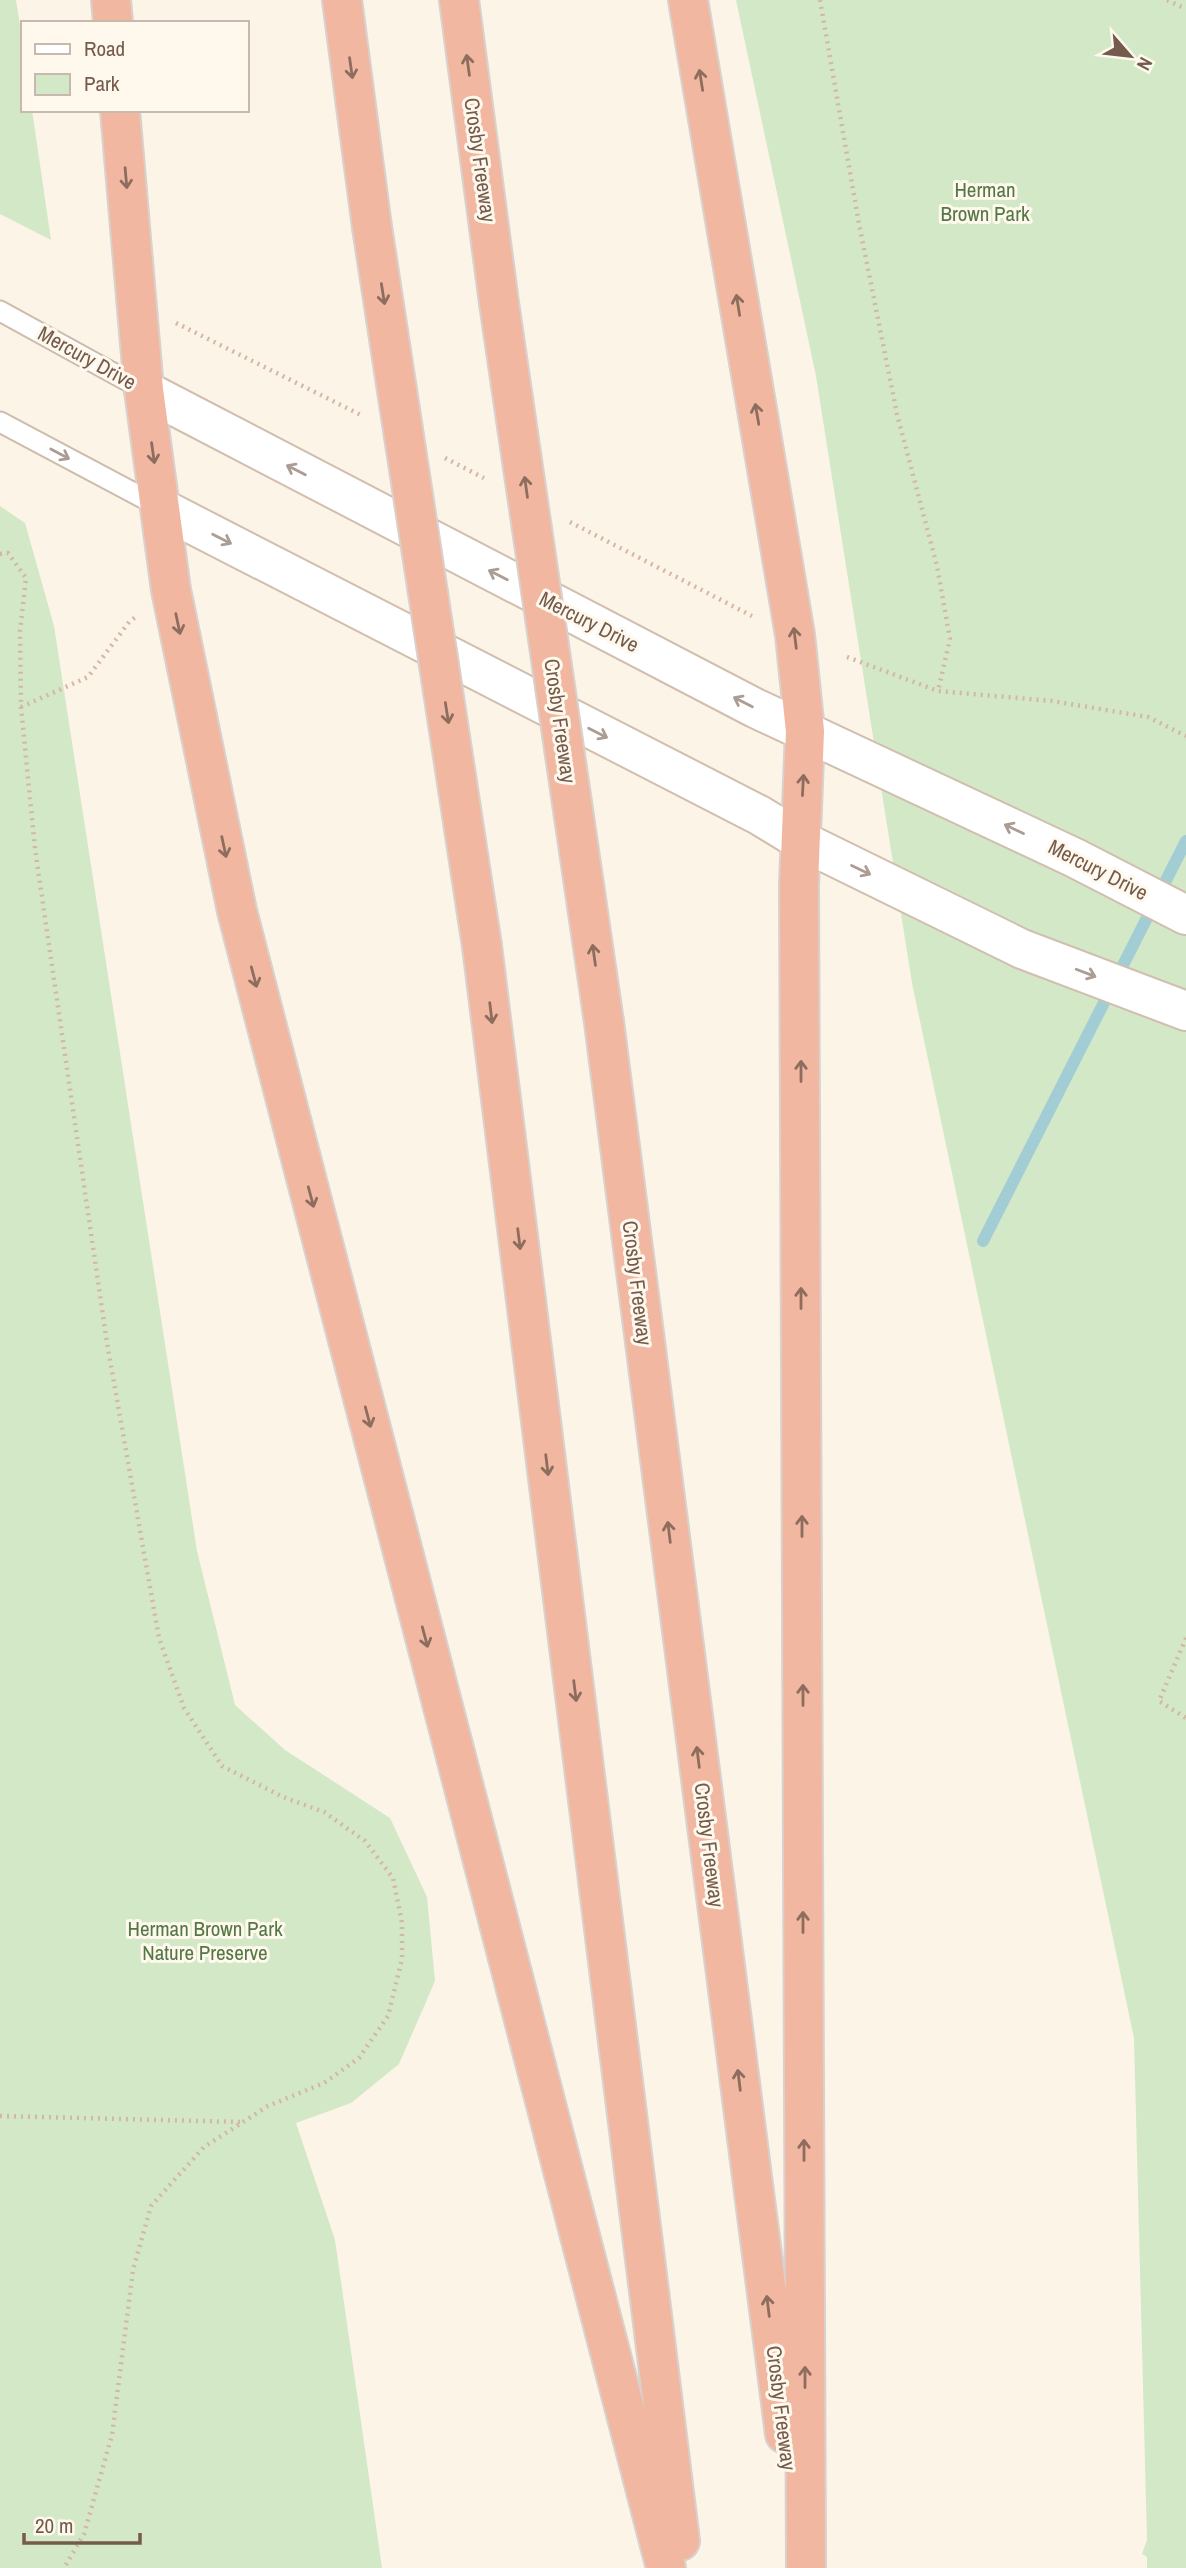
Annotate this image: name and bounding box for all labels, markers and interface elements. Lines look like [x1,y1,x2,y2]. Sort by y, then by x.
legend [21,21,248,112]
north arrow [1095,21,1165,91]
text: Road [84,34,125,63]
text: N [1131,53,1159,75]
one-way arrow [461,55,474,77]
one-way arrow [345,56,358,79]
text: Park [84,69,120,98]
one-way arrow [694,70,707,92]
street label: Crosby Freeway [457,96,504,224]
one-way arrow [120,166,133,189]
park label: Herman Brown Park [941,175,1030,228]
one-way arrow [376,282,389,305]
one-way arrow [731,294,744,317]
street label: Mercury Drive [33,319,142,396]
one-way arrow [750,403,763,426]
one-way arrow [147,441,160,464]
one-way arrow [50,447,70,461]
one-way arrow [286,463,307,476]
one-way arrow [519,476,532,499]
one-way arrow [211,533,232,546]
one-way arrow [488,567,509,581]
street label: Mercury Drive [534,584,644,659]
one-way arrow [172,612,185,635]
one-way arrow [788,628,801,650]
street label: Crosby Freeway [537,657,584,785]
one-way arrow [733,694,754,708]
one-way arrow [441,701,454,724]
one-way arrow [587,726,608,740]
one-way arrow [796,774,809,797]
one-way arrow [1003,821,1024,834]
street label: Mercury Drive [1043,832,1153,907]
one-way arrow [217,835,231,858]
one-way arrow [850,863,871,877]
one-way arrow [587,944,600,966]
one-way arrow [248,965,261,987]
one-way arrow [1074,968,1096,980]
one-way arrow [484,1001,497,1024]
one-way arrow [794,1059,808,1082]
one-way arrow [305,1185,318,1208]
street label: Crosby Freeway [615,1219,660,1347]
one-way arrow [512,1227,525,1250]
one-way arrow [794,1287,808,1310]
one-way arrow [362,1405,375,1428]
one-way arrow [540,1453,553,1476]
one-way arrow [795,1514,809,1537]
one-way arrow [662,1521,675,1544]
one-way arrow [419,1625,432,1648]
one-way arrow [568,1679,581,1701]
one-way arrow [796,1684,810,1707]
one-way arrow [691,1747,704,1769]
street label: Crosby Freeway [687,1781,732,1909]
one-way arrow [797,1911,810,1934]
park label: Herman Brown Park Nature Preserve [127,1914,283,1967]
one-way arrow [733,2069,746,2092]
one-way arrow [797,2139,811,2162]
one-way arrow [762,2295,775,2318]
street label: Crosby Freeway [759,2344,804,2472]
one-way arrow [798,2366,812,2389]
scale bar [24,2502,140,2546]
text: 20 m [35,2511,73,2540]

